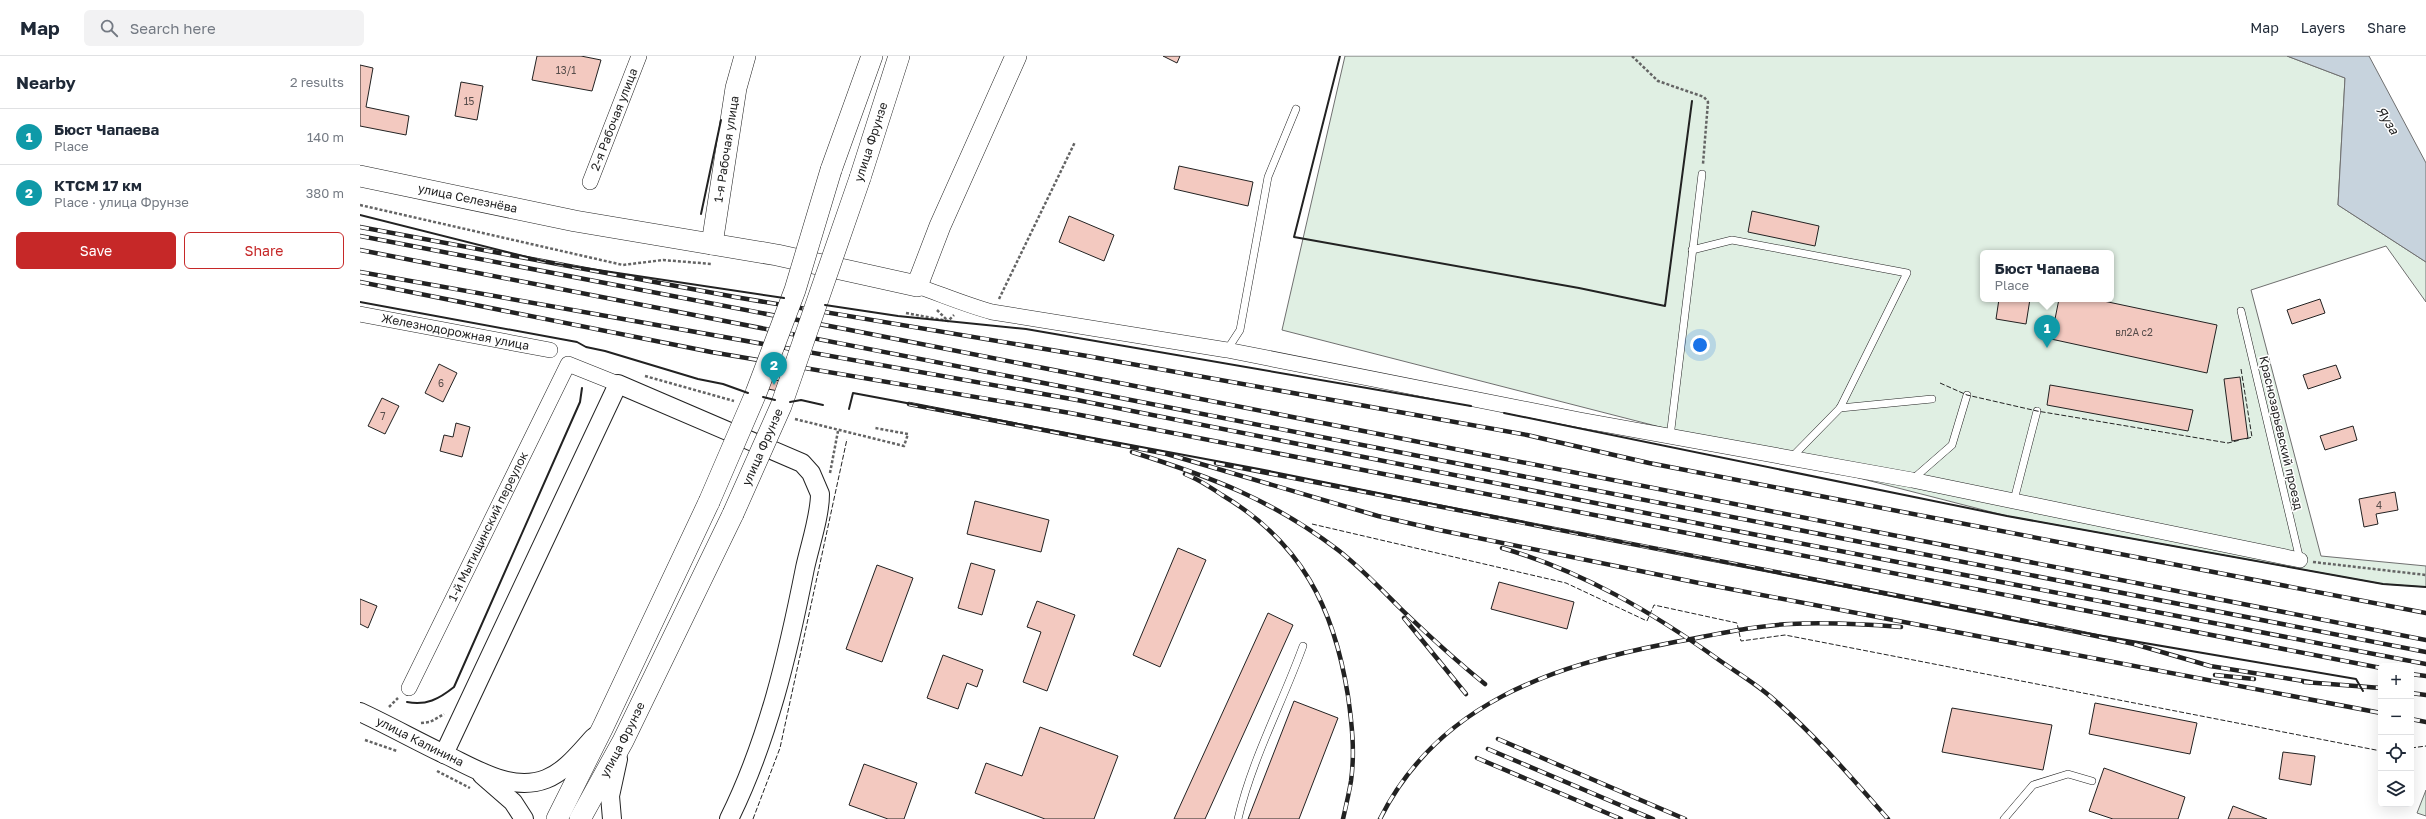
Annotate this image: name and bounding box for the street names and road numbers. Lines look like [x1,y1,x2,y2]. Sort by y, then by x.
street label: 2-я Рабочая улица [587,66,641,173]
street label: 1-я Рабочая улица [710,95,742,203]
street label: улица Фрунзе [851,100,890,184]
street label: улица Селезнёва [417,180,519,216]
street label: Железнодорожная улица [380,310,531,353]
street label: Краснозарьевский проезд [2256,354,2307,511]
street label: улица Фрунзе [738,406,786,488]
street label: 1-й Мытищинский переулок [445,449,531,603]
street label: улица Фрунзе [596,699,648,780]
street label: улица Калинина [374,713,467,770]

